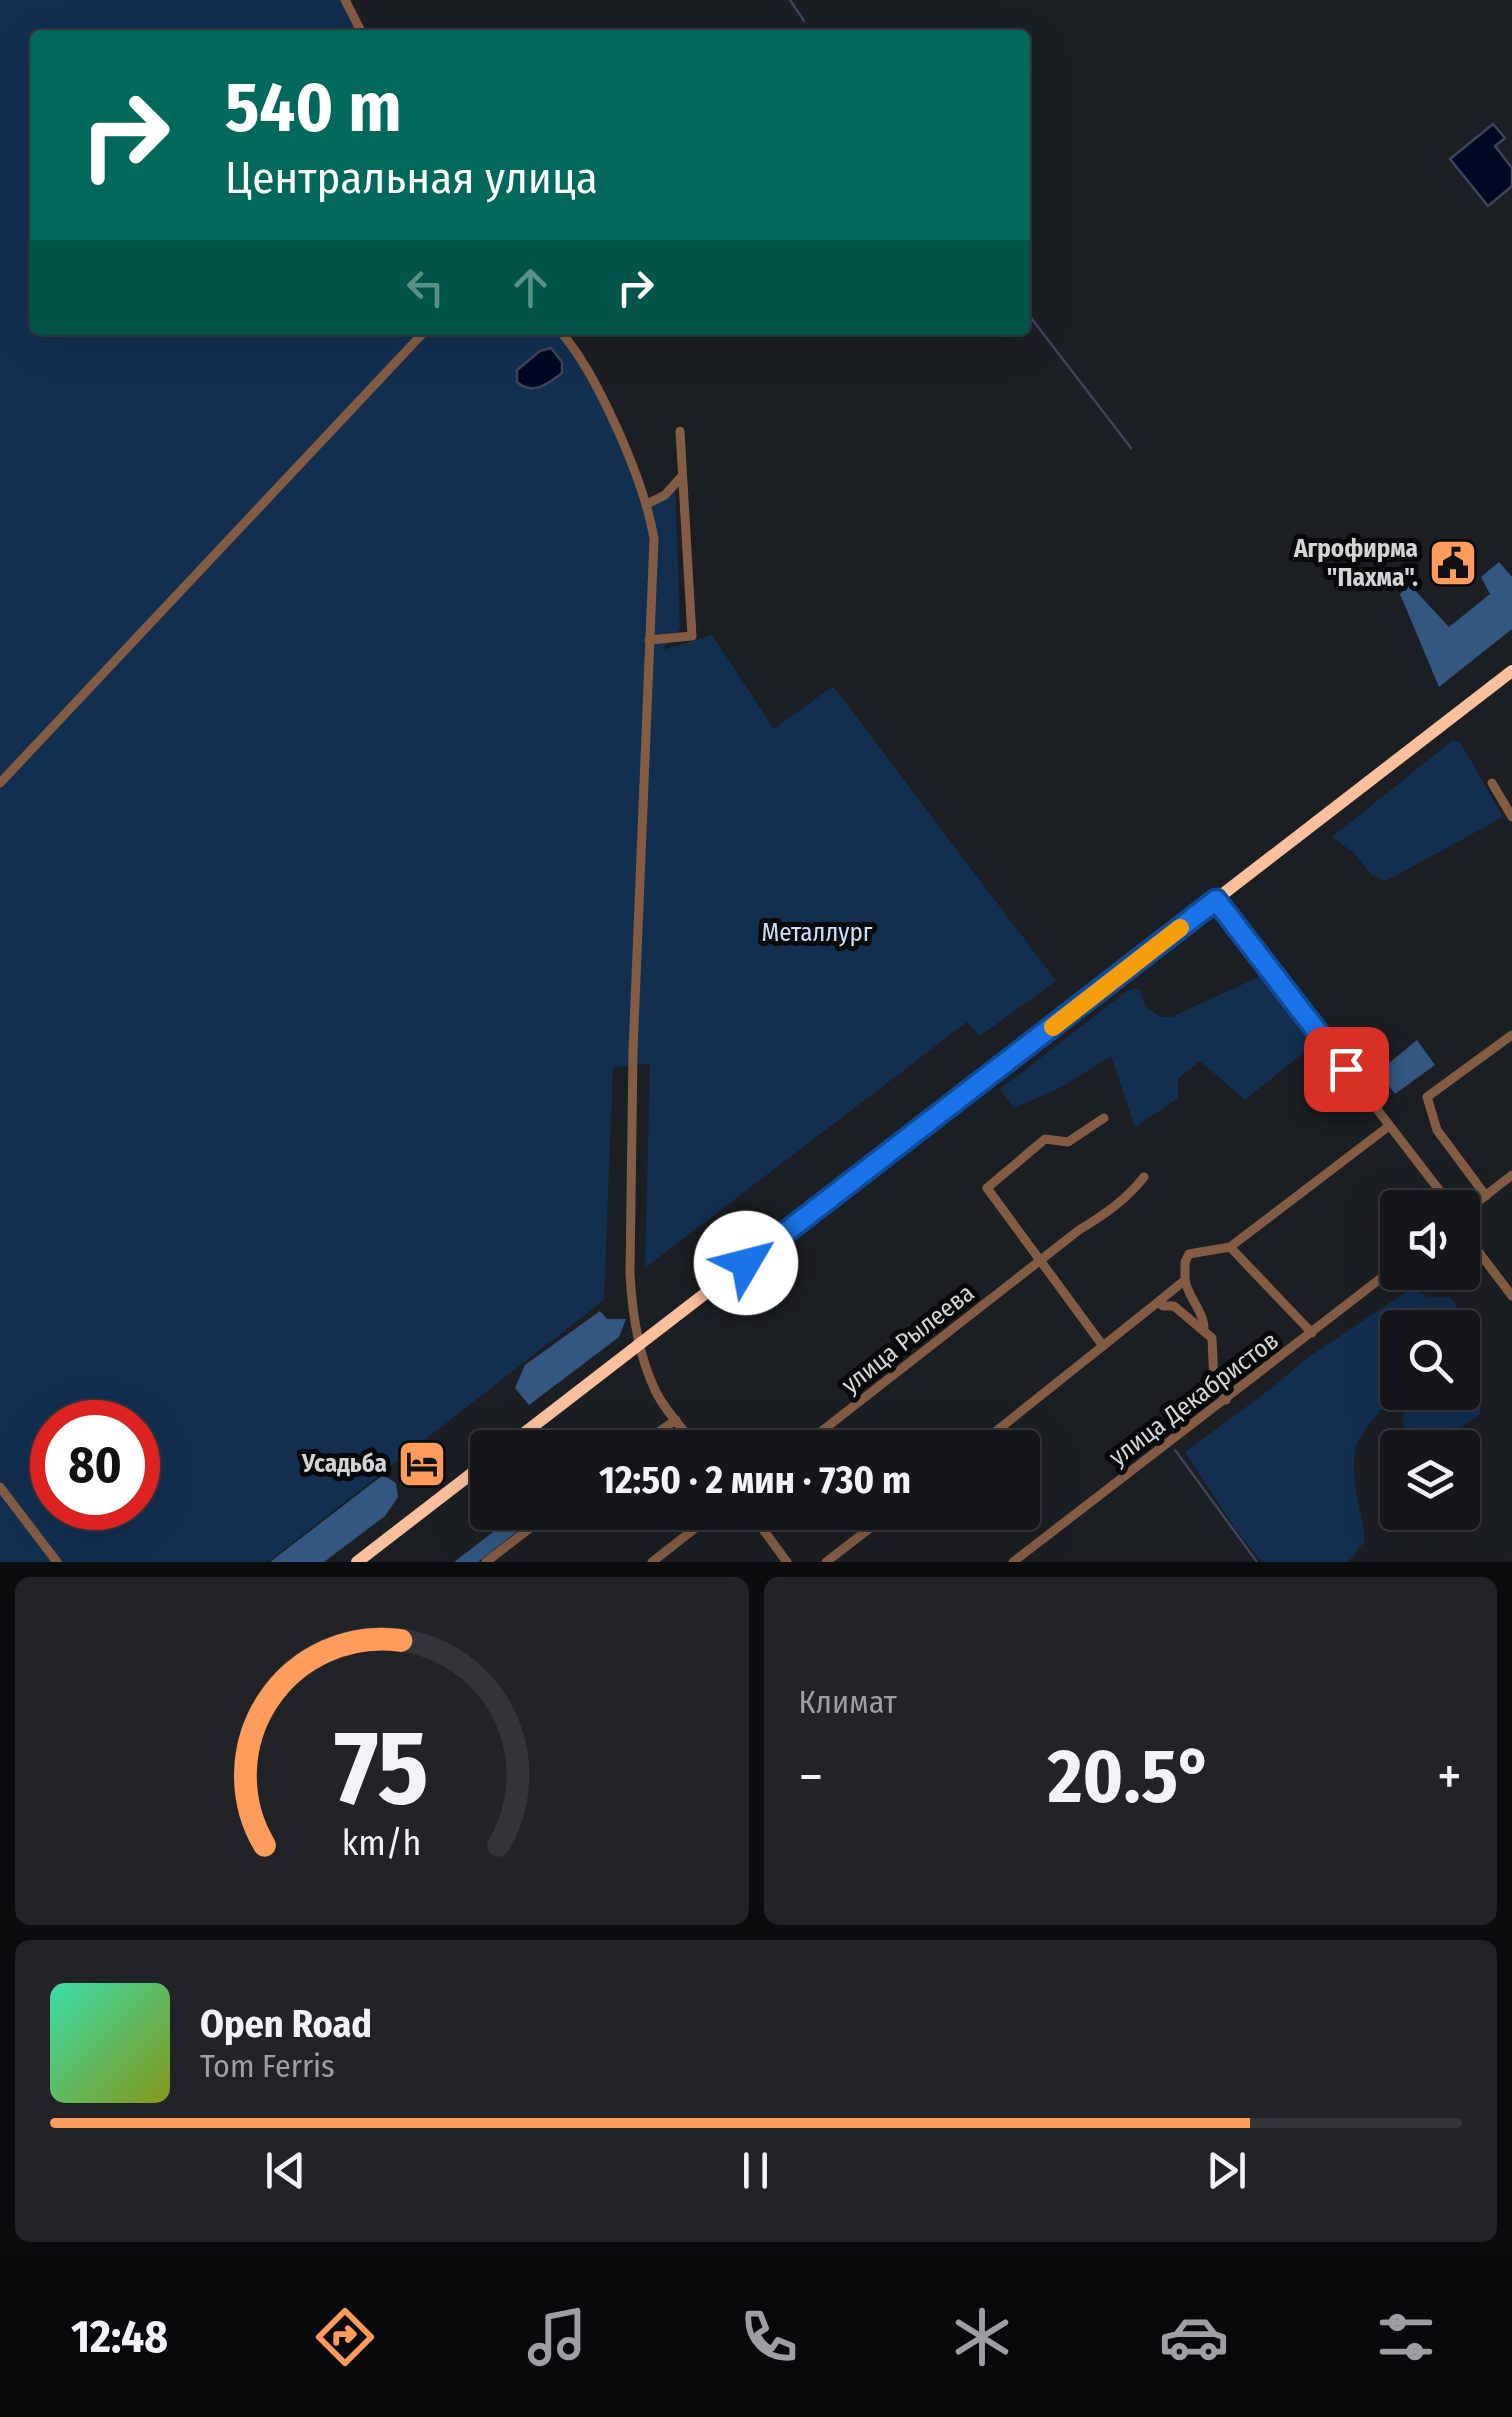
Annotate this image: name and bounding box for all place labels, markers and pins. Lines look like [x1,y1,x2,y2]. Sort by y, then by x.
place label: Агрофирма "Пахма". [1293,534,1418,593]
public building icon: Агрофирма "Пахма". [1427,537,1479,589]
pin [1304,1027,1389,1112]
hotel icon: Усадьба [396,1438,448,1490]
place label: Усадьба [301,1449,387,1479]

